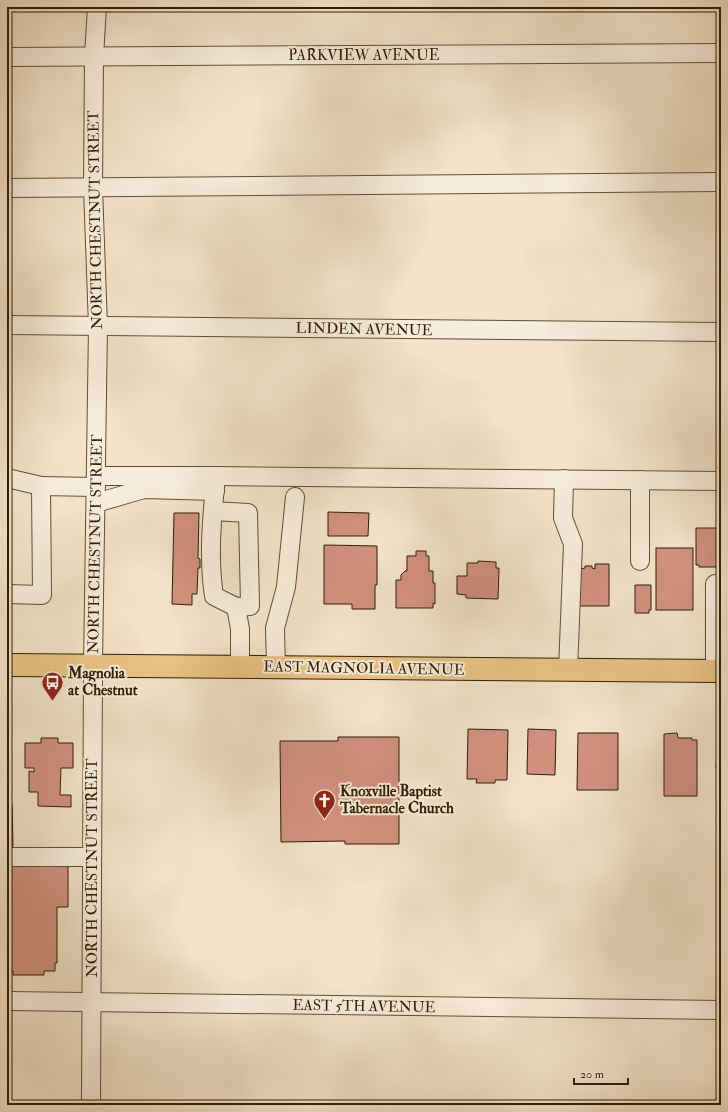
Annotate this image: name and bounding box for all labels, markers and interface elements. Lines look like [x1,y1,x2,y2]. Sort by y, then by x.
street label: PARKVIEW AVENUE [288,46,440,65]
street label: NORTH CHESTNUT STREET [84,110,107,330]
street label: LINDEN AVENUE [296,319,433,340]
street label: NORTH CHESTNUT STREET [84,434,107,654]
street label: EAST MAGNOLIA AVENUE [263,657,465,680]
place label: Magnolia at Chestnut [67,664,138,700]
bus stop icon: Magnolia at Chestnut [40,669,66,702]
street label: NORTH CHESTNUT STREET [83,758,102,978]
place label: Knoxville Baptist Tabernacle Church [339,782,454,818]
church icon: Knoxville Baptist Tabernacle Church [311,787,337,820]
street label: EAST 5TH AVENUE [292,996,436,1017]
scale bar [574,1060,628,1086]
text: 20 m [580,1067,605,1082]

